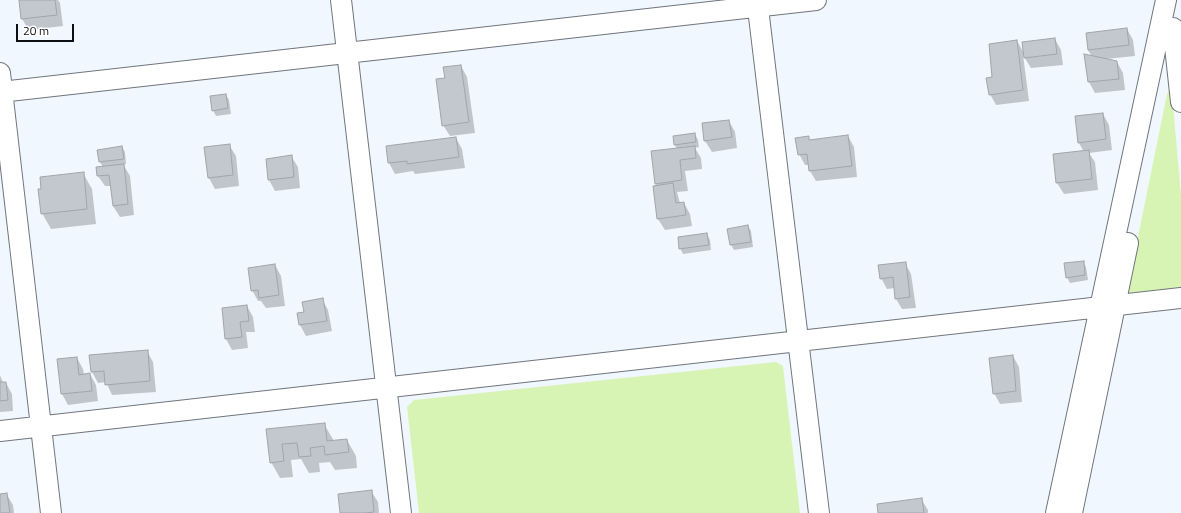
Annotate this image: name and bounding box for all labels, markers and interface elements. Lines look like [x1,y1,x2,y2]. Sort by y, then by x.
scale bar [18,16,76,42]
text: 20 m [23,21,49,40]

